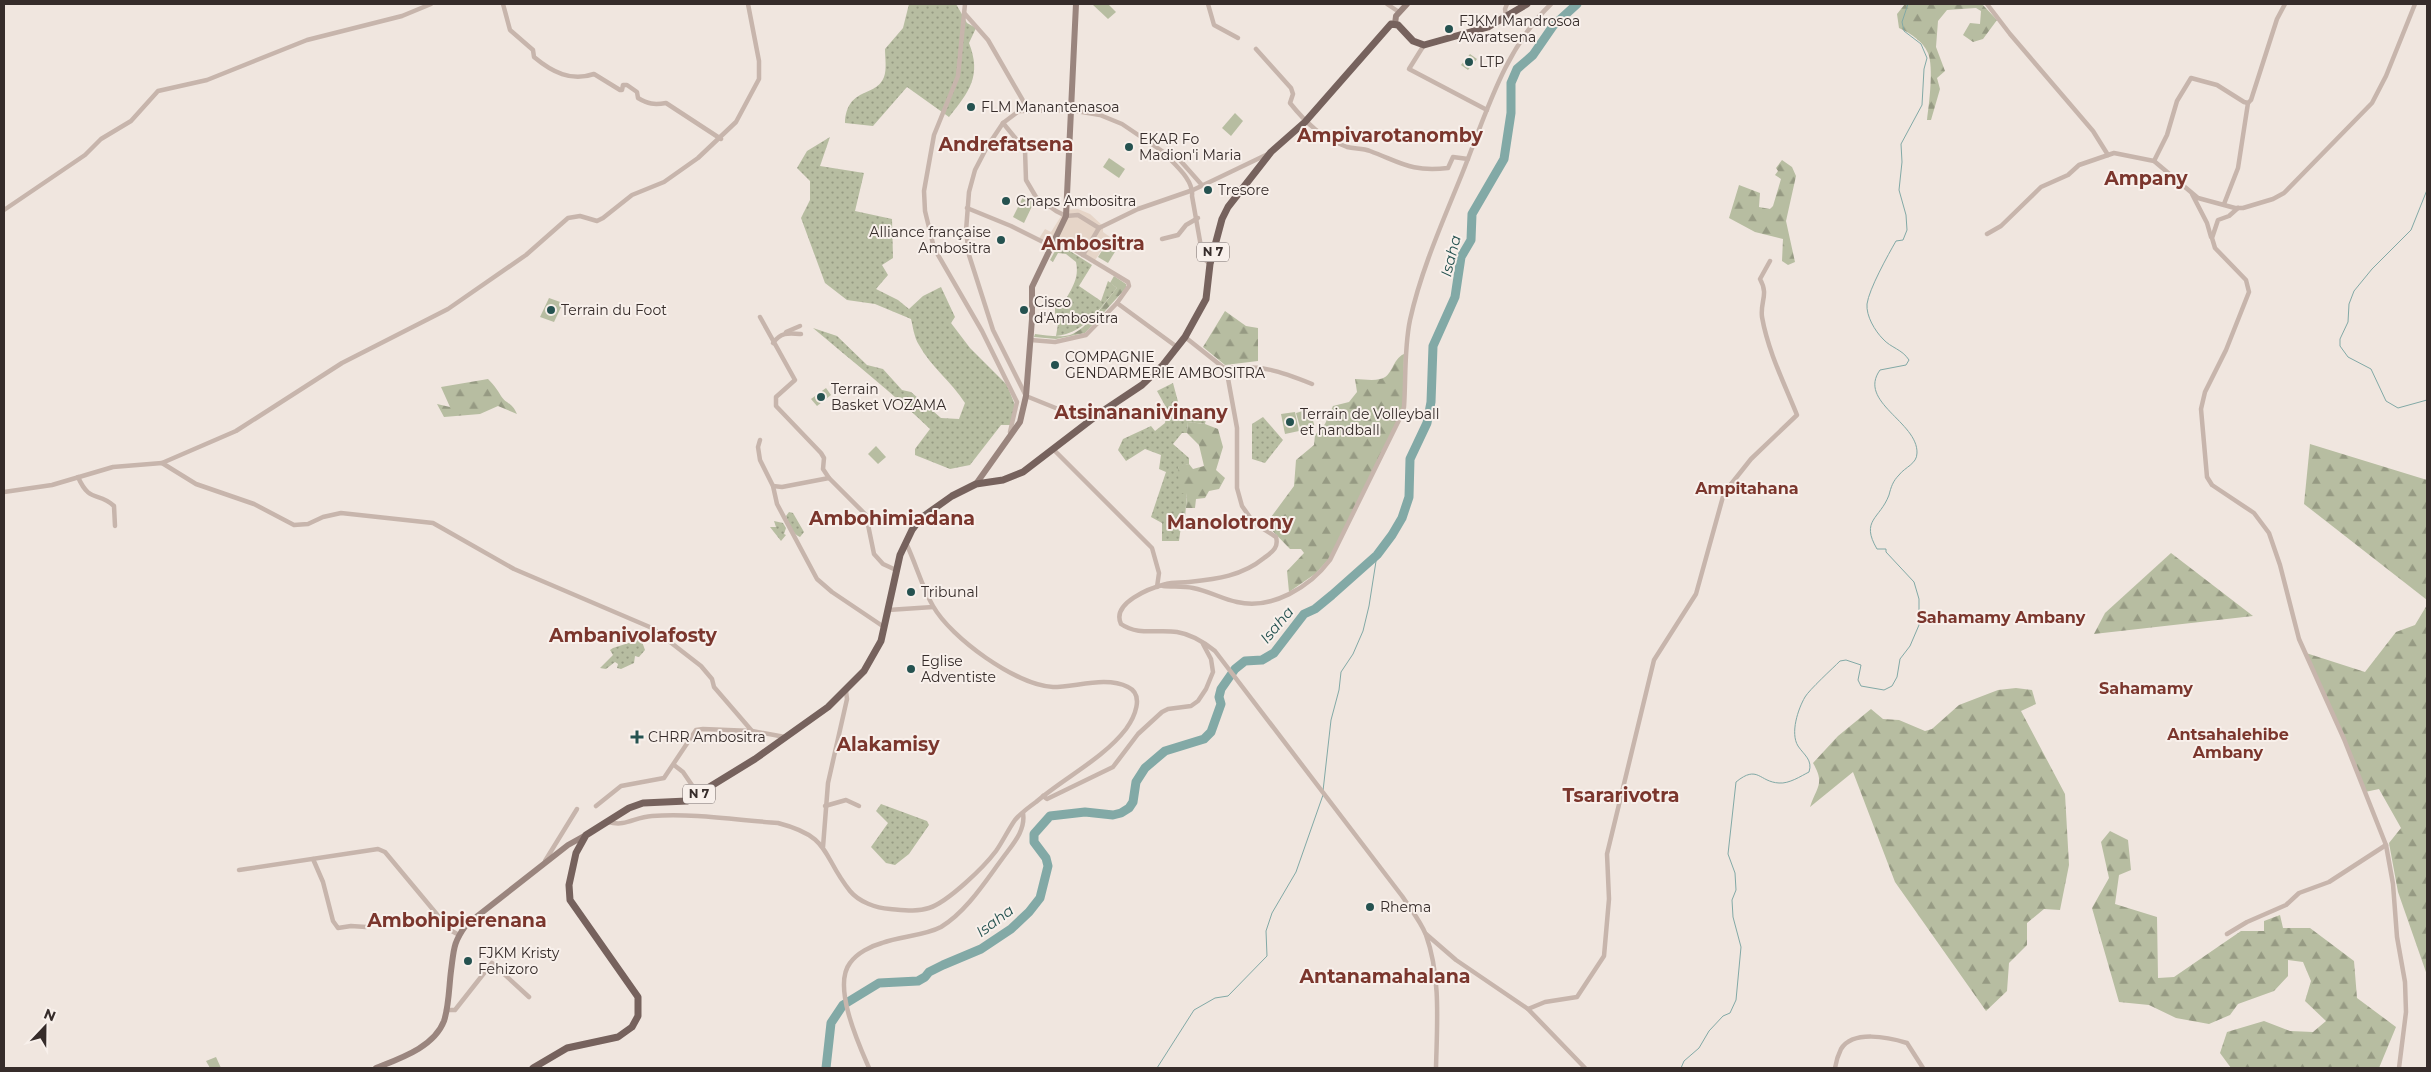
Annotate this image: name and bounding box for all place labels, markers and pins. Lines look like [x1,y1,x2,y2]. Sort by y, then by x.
place label: FJKM Mandrosoa Avaratsena [1459,12,1580,46]
marker: FJKM Mandrosoa Avaratsena [1443,23,1455,35]
place label: LTP [1479,53,1504,71]
marker: LTP [1463,56,1475,68]
place label: FLM Manantenasoa [981,98,1119,116]
marker: FLM Manantenasoa [965,101,977,113]
place label: EKAR Fo Madion'i Maria [1139,130,1242,164]
marker: EKAR Fo Madion'i Maria [1123,141,1135,153]
place label: Tresore [1218,181,1269,199]
marker: Tresore [1202,184,1214,196]
place label: Cnaps Ambositra [1016,192,1136,210]
marker: Cnaps Ambositra [1000,195,1012,207]
place label: Alliance française Ambositra [869,223,991,257]
marker: Alliance française Ambositra [995,234,1007,246]
place label: Cisco d'Ambositra [1034,293,1118,327]
place label: Terrain du Foot [561,301,667,319]
marker: Terrain du Foot [545,304,557,316]
marker: Cisco d'Ambositra [1018,304,1030,316]
place label: COMPAGNIE GENDARMERIE AMBOSITRA [1065,348,1266,382]
marker: COMPAGNIE GENDARMERIE AMBOSITRA [1049,359,1061,371]
place label: Terrain Basket VOZAMA [831,380,947,414]
marker: Terrain Basket VOZAMA [815,391,827,403]
place label: Terrain de Volleyball et handball [1300,405,1440,439]
marker: Terrain de Volleyball et handball [1284,416,1296,428]
place label: Tribunal [921,583,979,601]
marker: Tribunal [905,586,917,598]
place label: Eglise Adventiste [921,652,996,686]
marker: Eglise Adventiste [905,663,917,675]
place label: CHRR Ambositra [648,728,766,746]
marker: CHRR Ambositra [630,730,644,744]
place label: Rhema [1380,898,1431,916]
marker: Rhema [1364,901,1376,913]
place label: FJKM Kristy Fehizoro [478,944,560,978]
marker: FJKM Kristy Fehizoro [462,955,474,967]

